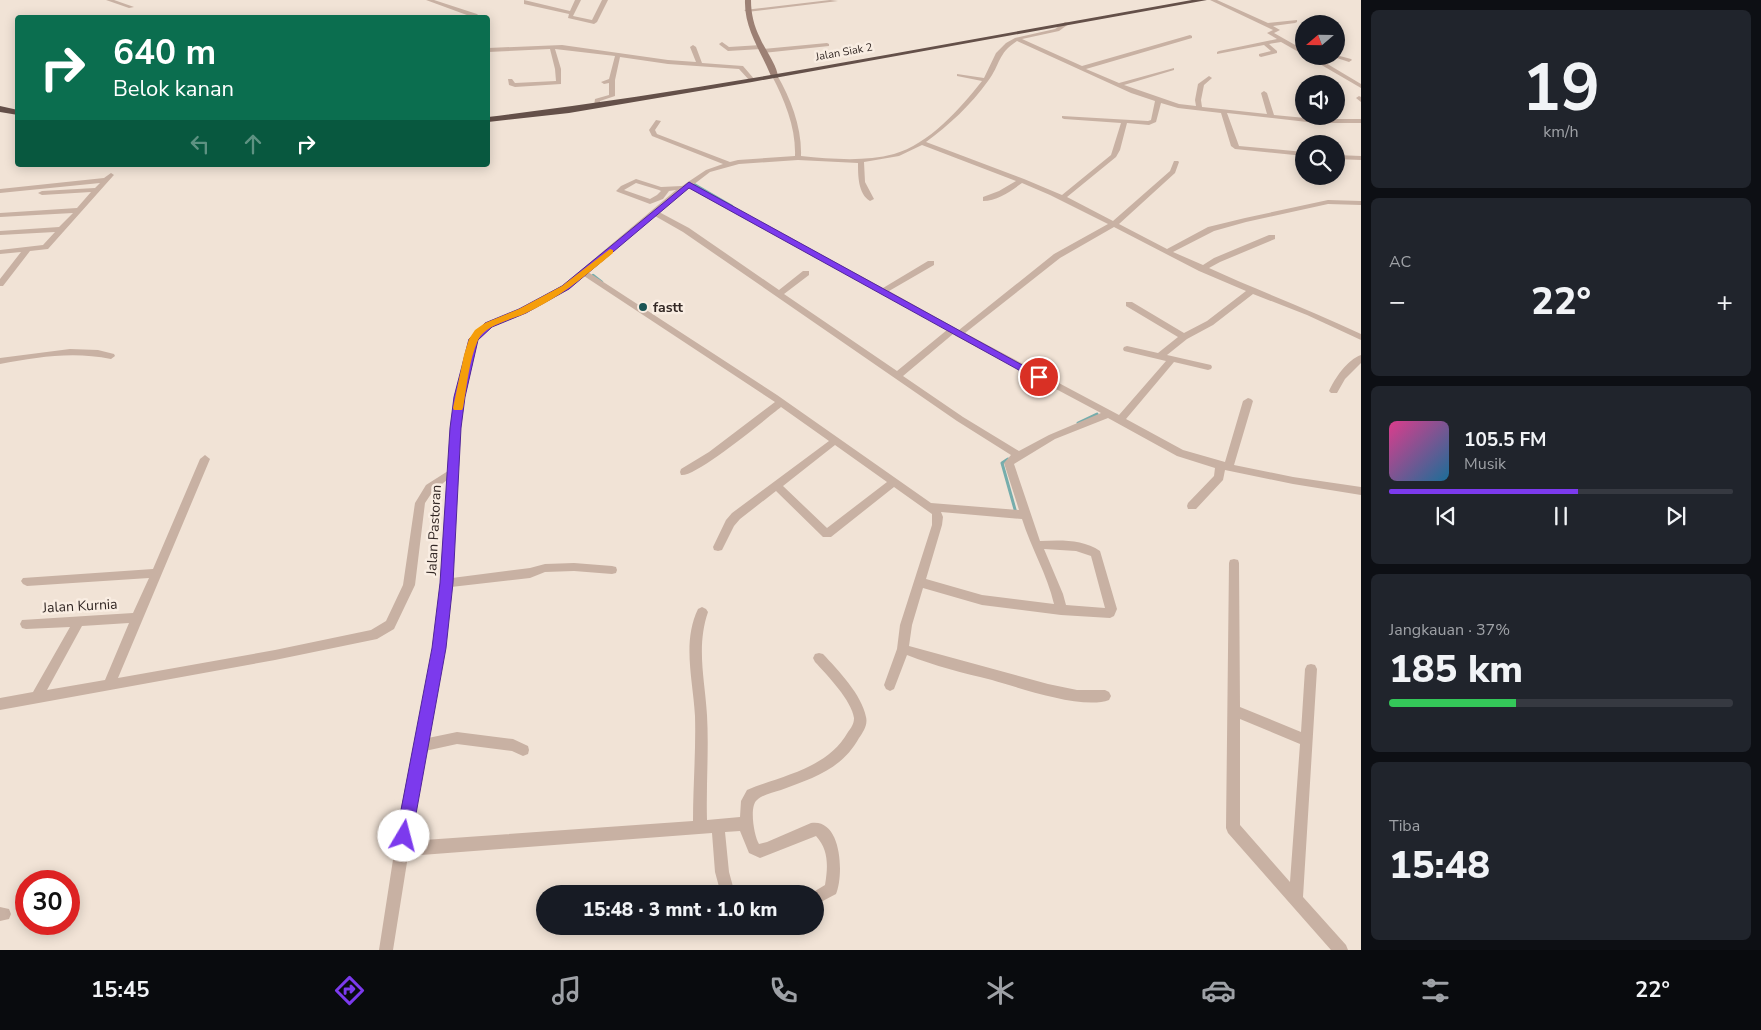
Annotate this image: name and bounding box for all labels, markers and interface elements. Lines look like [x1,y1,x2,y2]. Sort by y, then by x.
north arrow [1295,15,1345,65]
map controls [1295,15,1345,185]
text: 640 m [113,29,216,76]
icon: right [30,35,95,100]
street label: Jalan Siak 2 [813,40,874,65]
text: 19 [1522,44,1600,133]
text: Belok kanan [113,74,234,104]
button: sound [1295,75,1345,125]
text: km/h [1543,121,1579,143]
icon: left [186,130,214,158]
icon: ahead [239,130,267,158]
icon: right [292,130,320,158]
button: search [1295,135,1345,185]
text: AC [1389,251,1411,273]
text: 22° [1531,276,1591,327]
text: − [1389,283,1406,321]
text: + [1716,283,1733,321]
place label: fastt [653,298,683,317]
marker: fastt [637,301,649,313]
pin [1018,356,1060,398]
icon: arrive [1025,363,1053,391]
text: 105.5 FM [1464,427,1547,453]
text: Musik [1464,453,1506,475]
street label: Jalan Pastoran [422,484,446,577]
icon: previous [1432,502,1460,530]
icon: pause [1547,502,1575,530]
icon: next [1662,502,1690,530]
street label: Jalan Kurnia [41,595,118,618]
text: Jangkauan · 37% [1389,619,1510,641]
text: 185 km [1389,644,1523,695]
position arrow [377,809,429,861]
text: Tiba [1389,815,1420,837]
text: 15:48 [1389,840,1490,891]
speed limit sign: 30 [15,870,80,935]
text: 15:48 · 3 mnt · 1.0 km [583,897,777,923]
icon: directions [332,973,367,1008]
icon: music [549,973,584,1008]
icon: phone [766,973,801,1008]
icon: climate [983,973,1018,1008]
icon: car [1201,973,1236,1008]
icon: filters [1418,973,1453,1008]
text: 15:45 [91,975,149,1005]
text: 22° [1635,975,1670,1005]

